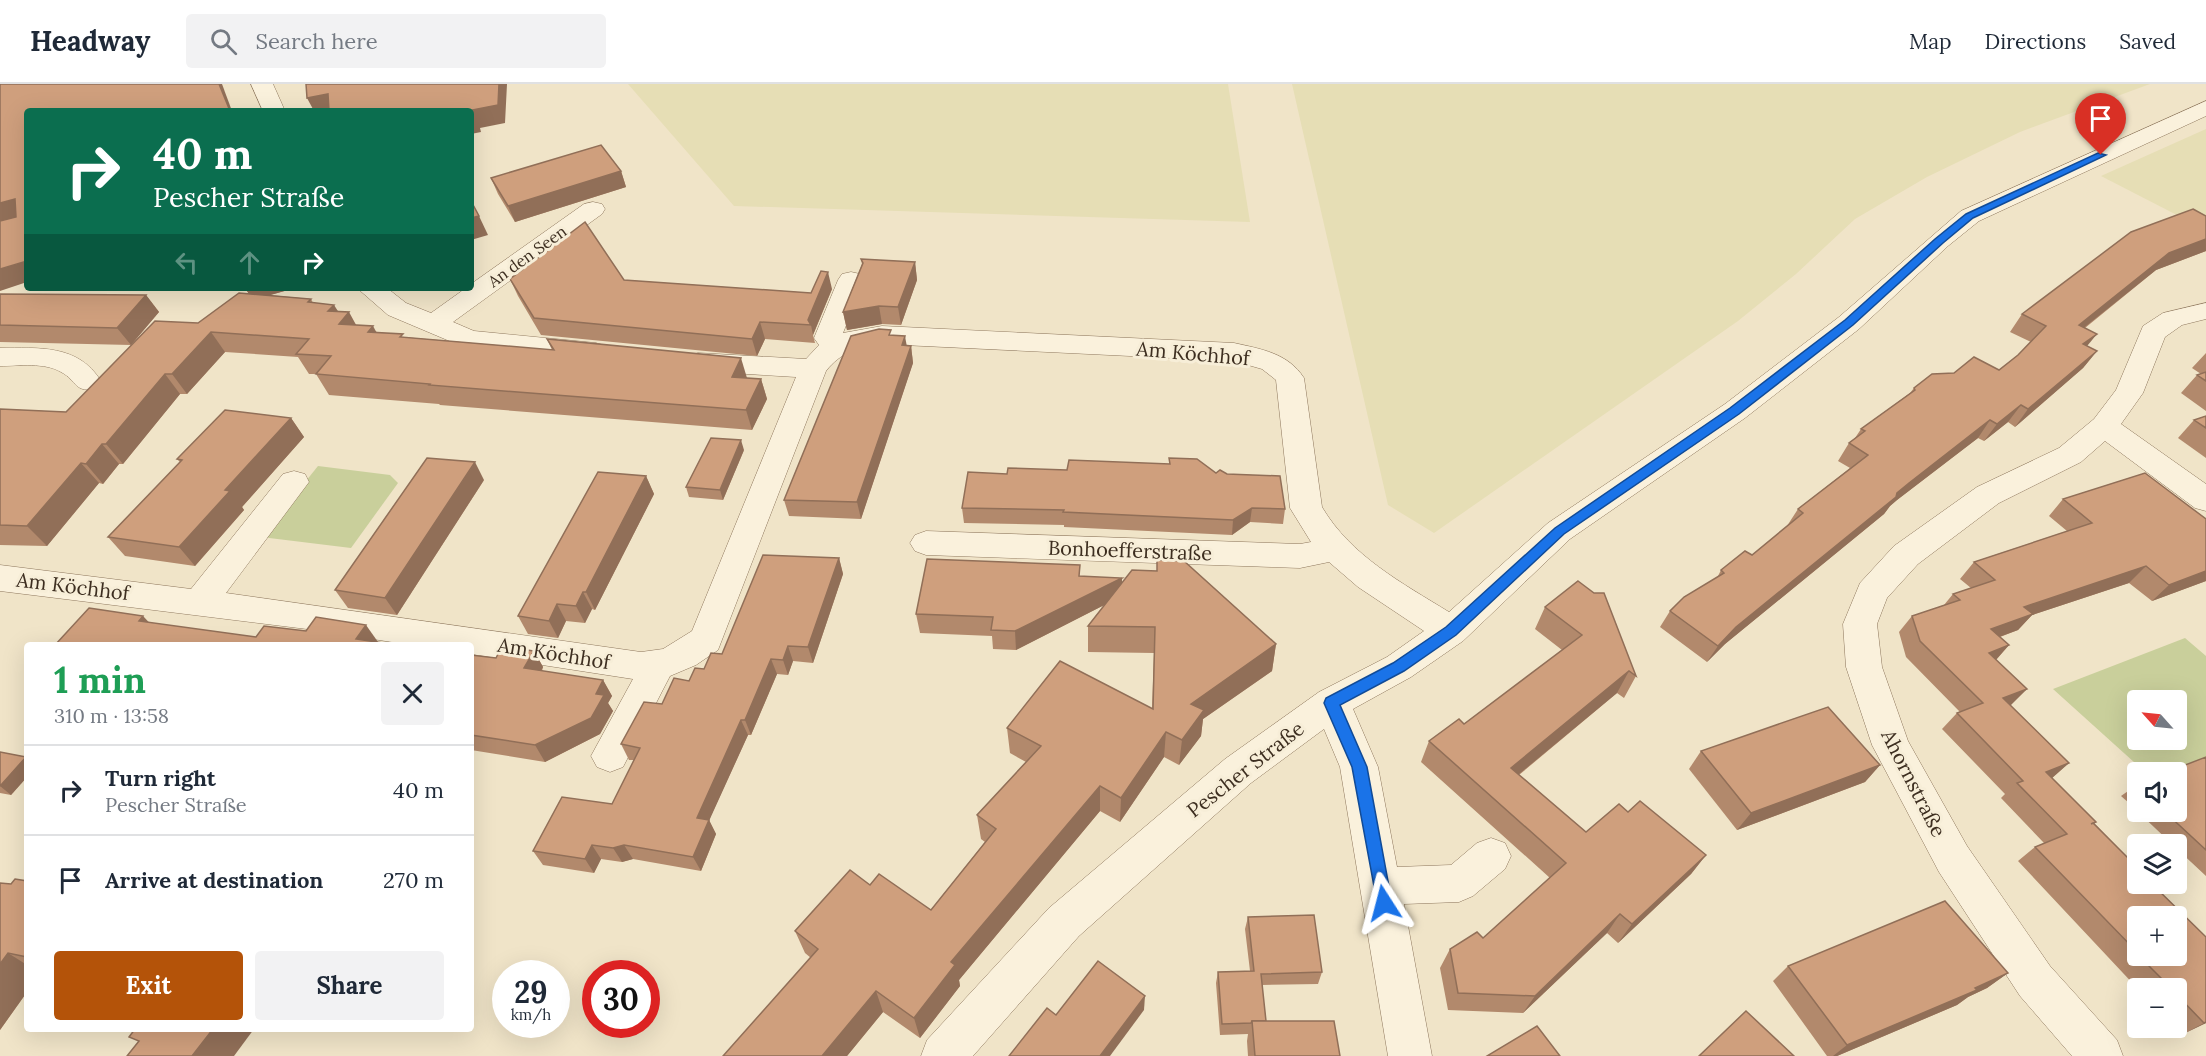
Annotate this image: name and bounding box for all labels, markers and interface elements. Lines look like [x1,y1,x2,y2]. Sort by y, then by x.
search box [186,14,606,68]
text: Headway [30,23,150,59]
icon: search [207,25,240,58]
text: Search here [255,27,378,55]
text: Map [1909,28,1952,55]
text: Directions [1985,28,2086,55]
text: Saved [2119,28,2176,55]
pin [2075,93,2126,155]
icon: arrive [2084,102,2117,135]
text: 40 m [153,127,252,181]
icon: right [54,132,132,210]
text: Pescher Straße [153,180,344,214]
street label: An den Seen [483,221,570,292]
icon: left [170,246,203,279]
icon: ahead [233,246,266,279]
icon: right [296,246,329,279]
street label: Am Köchhof [1134,336,1252,371]
street label: Bonhoefferstraße [1047,535,1213,565]
street label: Am Köchhof [14,567,132,605]
street label: Am Köchhof [495,632,613,674]
text: 1 min [54,657,146,703]
button: close [381,662,444,725]
north arrow [2127,690,2187,750]
map controls [2127,690,2187,1038]
text: 310 m · 13:58 [54,703,169,728]
street label: Pescher Straße [1181,715,1309,822]
street label: Ahornstraße [1876,724,1952,841]
button: sound [2127,762,2187,822]
text: Turn right [105,764,216,792]
icon: right [54,774,87,807]
text: 40 m [393,776,444,804]
text: Pescher Straße [105,792,247,817]
button: layers [2127,834,2187,894]
icon: arrive [54,864,87,897]
text: Arrive at destination [105,866,323,894]
text: 270 m [383,866,444,894]
position arrow [1352,871,1416,935]
button: + [2127,906,2187,966]
button: Exit [54,951,243,1020]
button: Share [255,951,444,1020]
speed limit sign: 30 [582,960,660,1038]
text: 29 [514,973,548,1011]
button: − [2127,978,2187,1038]
text: km/h [511,1005,551,1024]

